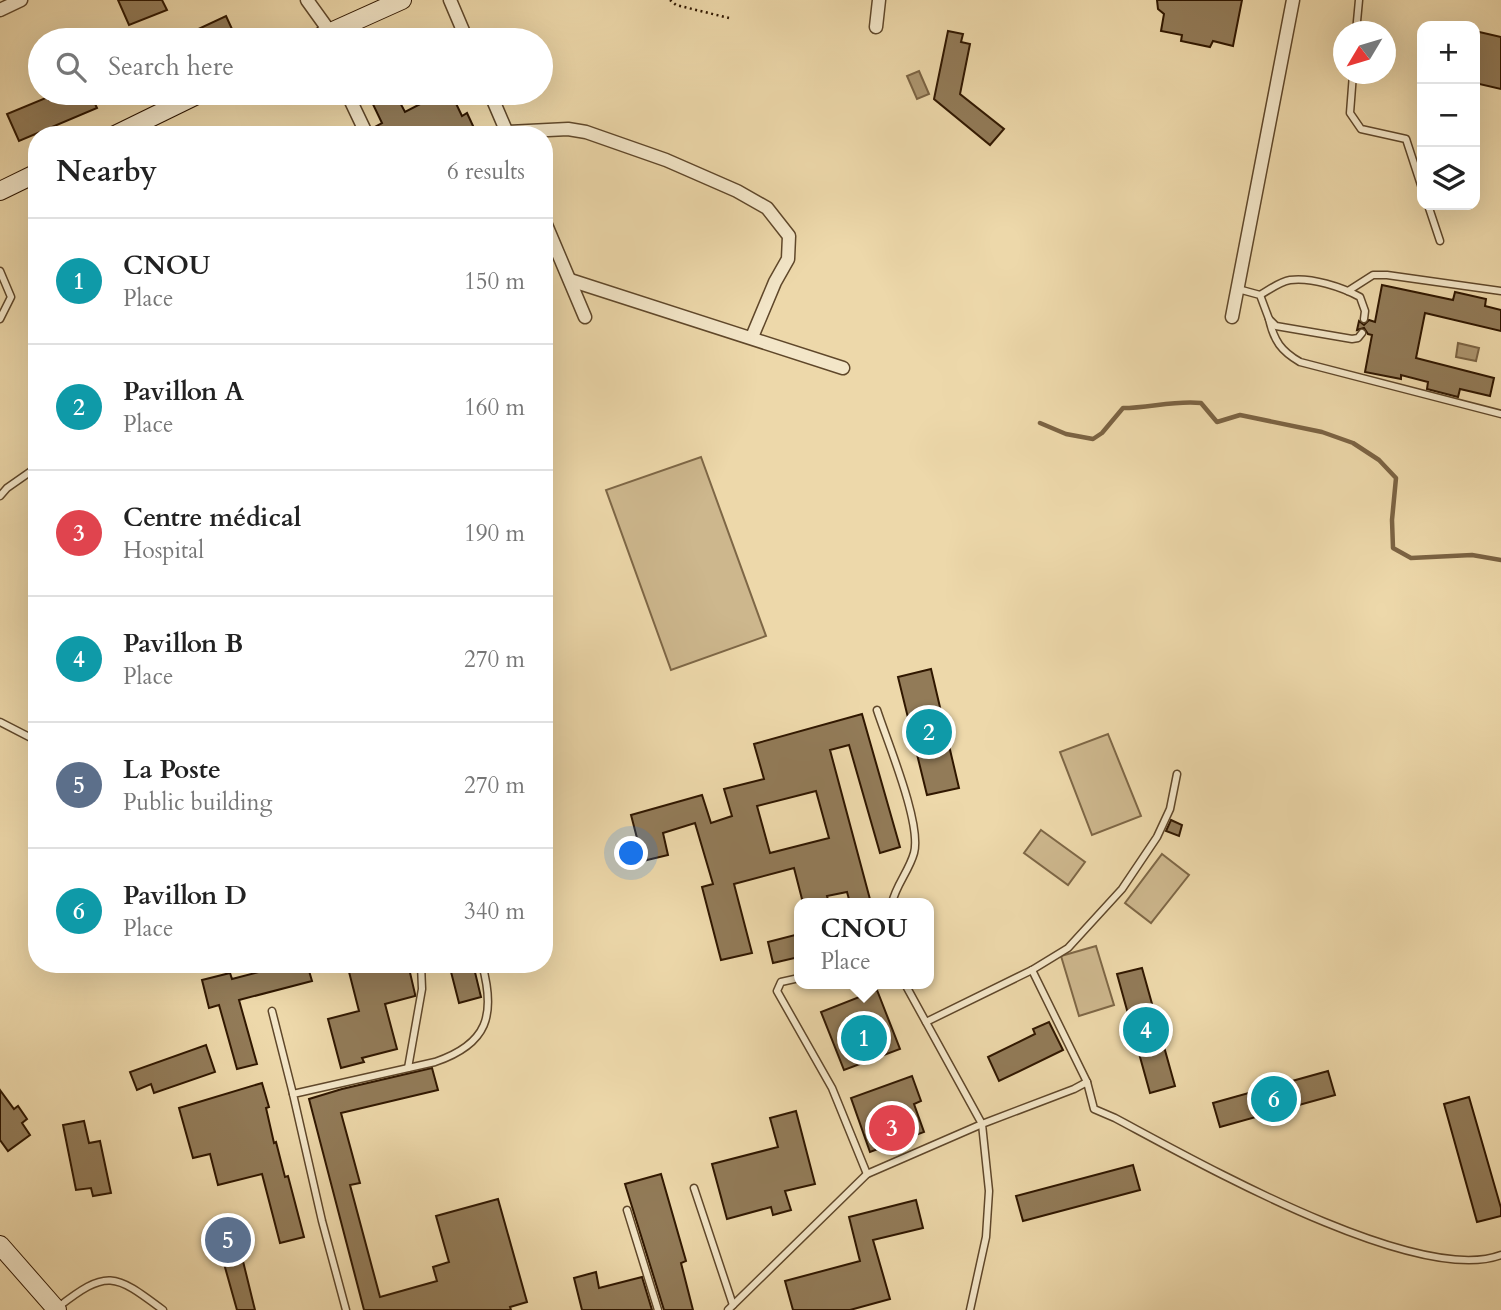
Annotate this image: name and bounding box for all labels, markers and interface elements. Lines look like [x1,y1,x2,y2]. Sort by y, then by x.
north arrow [1333,21,1396,84]
map controls [1417,21,1480,210]
button: + [1417,21,1480,84]
search box [28,28,553,105]
icon: search [52,48,90,86]
text: Search here [108,49,234,84]
button: − [1417,84,1480,147]
button: layers [1417,147,1480,210]
text: Nearby [56,151,157,192]
text: 6 results [447,156,525,187]
text: CNOU [123,248,210,283]
text: 1 [73,266,85,297]
text: 150 m [464,266,525,297]
text: Place [123,283,173,314]
text: Pavillon A [123,374,244,409]
text: 2 [73,392,85,423]
text: 160 m [464,392,525,423]
text: Place [123,409,173,440]
text: Centre médical [123,500,301,535]
text: 3 [73,518,85,549]
text: 190 m [464,518,525,549]
text: Hospital [123,535,204,566]
text: Pavillon B [123,626,243,661]
text: 4 [73,644,85,675]
text: 270 m [464,644,525,675]
text: Place [123,661,173,692]
pin: 2 [906,706,952,758]
text: La Poste [123,752,221,787]
text: 5 [73,770,85,801]
text: 270 m [464,770,525,801]
text: Public building [123,787,273,818]
your location [614,836,648,870]
text: Pavillon D [123,878,247,913]
text: 6 [73,896,85,927]
text: 340 m [464,896,525,927]
popup [794,898,934,989]
text: CNOU [820,911,908,946]
text: Place [123,913,173,944]
text: Place [820,946,871,977]
pin: 4 [1123,1004,1169,1056]
pin: 1 [841,1012,887,1064]
pin: 6 [1251,1073,1297,1125]
pin: 3 [869,1102,915,1154]
pin: 5 [205,1214,251,1266]

